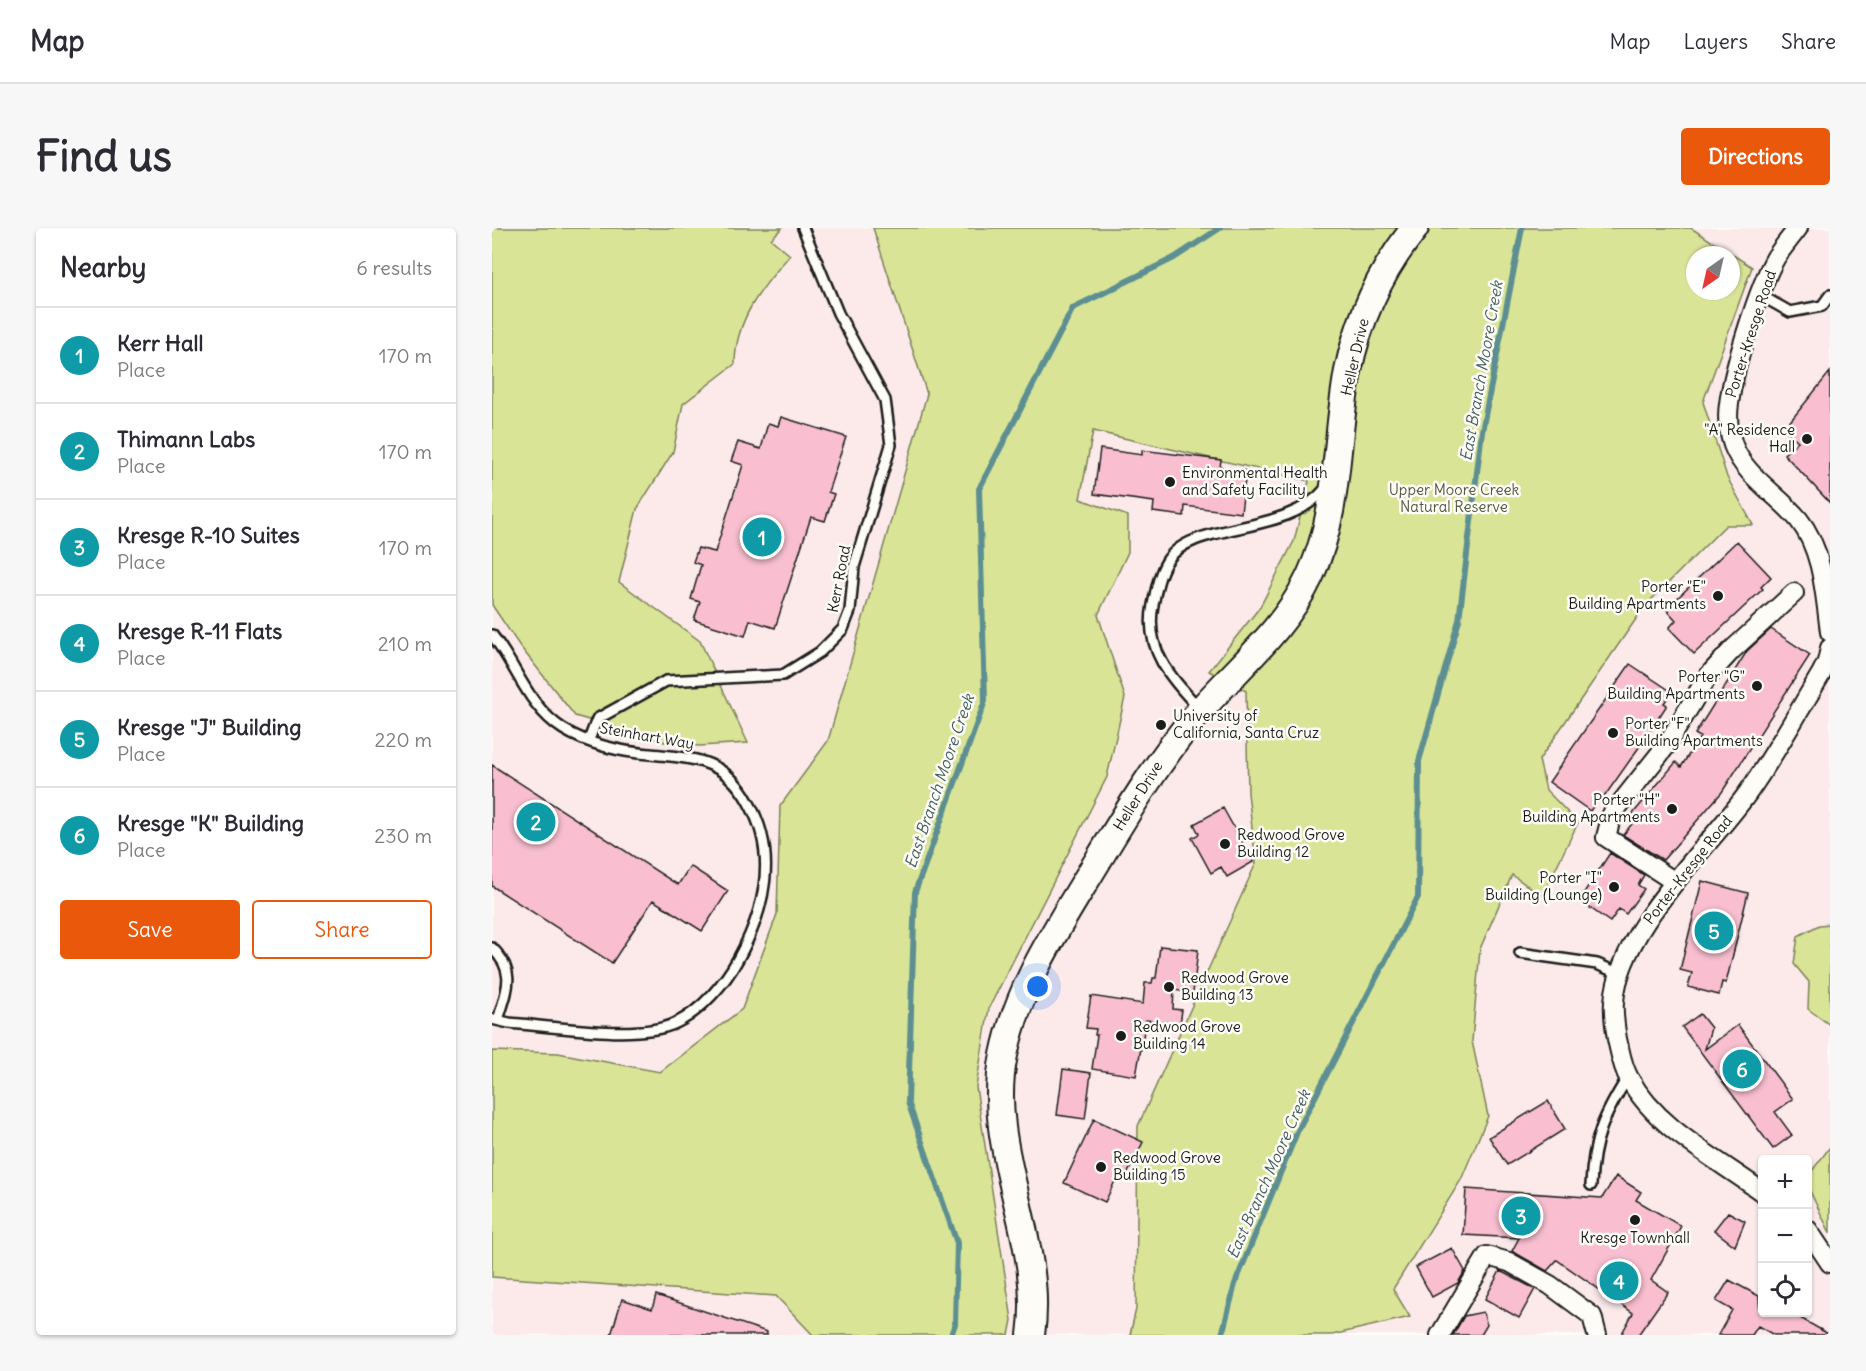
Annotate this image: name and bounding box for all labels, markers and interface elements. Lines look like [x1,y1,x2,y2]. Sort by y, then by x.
text: Map [30,23,84,59]
text: Map [1610,28,1650,55]
text: Layers [1683,28,1748,55]
text: Share [1781,28,1836,55]
button: Directions [1681,128,1830,185]
text: Find us [36,130,172,182]
north arrow [1686,246,1740,300]
text: Nearby [60,251,146,284]
text: 6 results [356,255,432,280]
street label: Porter-Kresge Road [1721,268,1780,400]
water label: East Branch Moore Creek [1455,278,1507,463]
street label: Heller Drive [1336,316,1373,397]
text: Kerr Hall [117,329,203,357]
text: 1 [76,343,83,368]
text: 170 m [379,343,432,368]
text: Place [117,357,165,382]
place label: "A" Residence Hall [1704,420,1795,456]
text: Thimann Labs [117,425,255,453]
marker: "A" Residence Hall [1800,432,1814,446]
text: 2 [74,439,85,464]
text: 170 m [379,439,432,464]
text: Place [117,453,165,478]
place label: Environmental Health and Safety Facility [1182,463,1328,499]
marker: Environmental Health and Safety Facility [1163,475,1177,489]
park label: Upper Moore Creek Natural Reserve [1389,480,1520,516]
pin: 1 [742,514,782,560]
text: Kresge R-10 Suites [117,521,300,549]
text: 3 [74,535,85,560]
text: 170 m [379,535,432,560]
street label: Kerr Road [823,544,854,614]
text: Place [117,549,165,574]
place label: Porter "E" Building Apartments [1568,577,1706,613]
marker: Porter "E" Building Apartments [1711,589,1725,603]
text: Kresge R-11 Flats [117,617,282,645]
text: 4 [74,631,85,656]
text: 210 m [378,631,432,656]
text: Place [117,645,165,670]
place label: Porter "G" Building Apartments [1607,667,1745,703]
marker: Porter "G" Building Apartments [1750,679,1764,693]
water label: East Branch Moore Creek [900,690,979,870]
place label: University of California, Santa Cruz [1173,706,1319,742]
text: Kresge "J" Building [117,713,302,741]
place label: Porter "F" Building Apartments [1625,714,1763,750]
street label: Steinhart Way [599,718,696,753]
marker: University of California, Santa Cruz [1154,718,1168,732]
marker: Porter "F" Building Apartments [1606,726,1620,740]
text: 5 [74,727,85,752]
text: 220 m [375,727,432,752]
text: Place [117,741,165,766]
street label: Heller Drive [1109,757,1166,834]
place label: Porter "H" Building Apartments [1522,790,1660,826]
pin: 2 [516,800,555,844]
marker: Porter "H" Building Apartments [1665,802,1679,816]
text: Kresge "K" Building [117,809,304,837]
street label: Porter-Kresge Road [1639,811,1736,928]
text: 6 [74,823,85,848]
text: 230 m [374,823,432,848]
place label: Redwood Grove Building 12 [1237,825,1345,861]
text: Place [117,837,165,862]
marker: Redwood Grove Building 12 [1218,837,1232,851]
place label: Porter "I" Building (Lounge) [1485,868,1602,904]
marker: Porter "I" Building (Lounge) [1607,880,1621,894]
button: Save [60,900,240,959]
button: Share [252,900,432,959]
pin: 5 [1694,908,1734,954]
place label: Redwood Grove Building 13 [1181,968,1289,1004]
your location [1023,972,1052,1001]
marker: Redwood Grove Building 13 [1162,980,1176,994]
place label: Redwood Grove Building 14 [1133,1017,1241,1053]
marker: Redwood Grove Building 14 [1114,1029,1128,1043]
pin: 6 [1722,1046,1762,1092]
water label: East Branch Moore Creek [1222,1085,1315,1261]
place label: Redwood Grove Building 15 [1113,1148,1221,1184]
map controls [1758,1155,1812,1317]
button: + [1758,1155,1812,1209]
marker: Redwood Grove Building 15 [1094,1160,1108,1174]
pin: 3 [1502,1194,1540,1238]
button: − [1758,1209,1812,1263]
marker: Kresge Townhall [1628,1213,1642,1227]
place label: Kresge Townhall [1580,1228,1690,1247]
pin: 4 [1600,1258,1638,1304]
button: locate [1758,1263,1812,1317]

